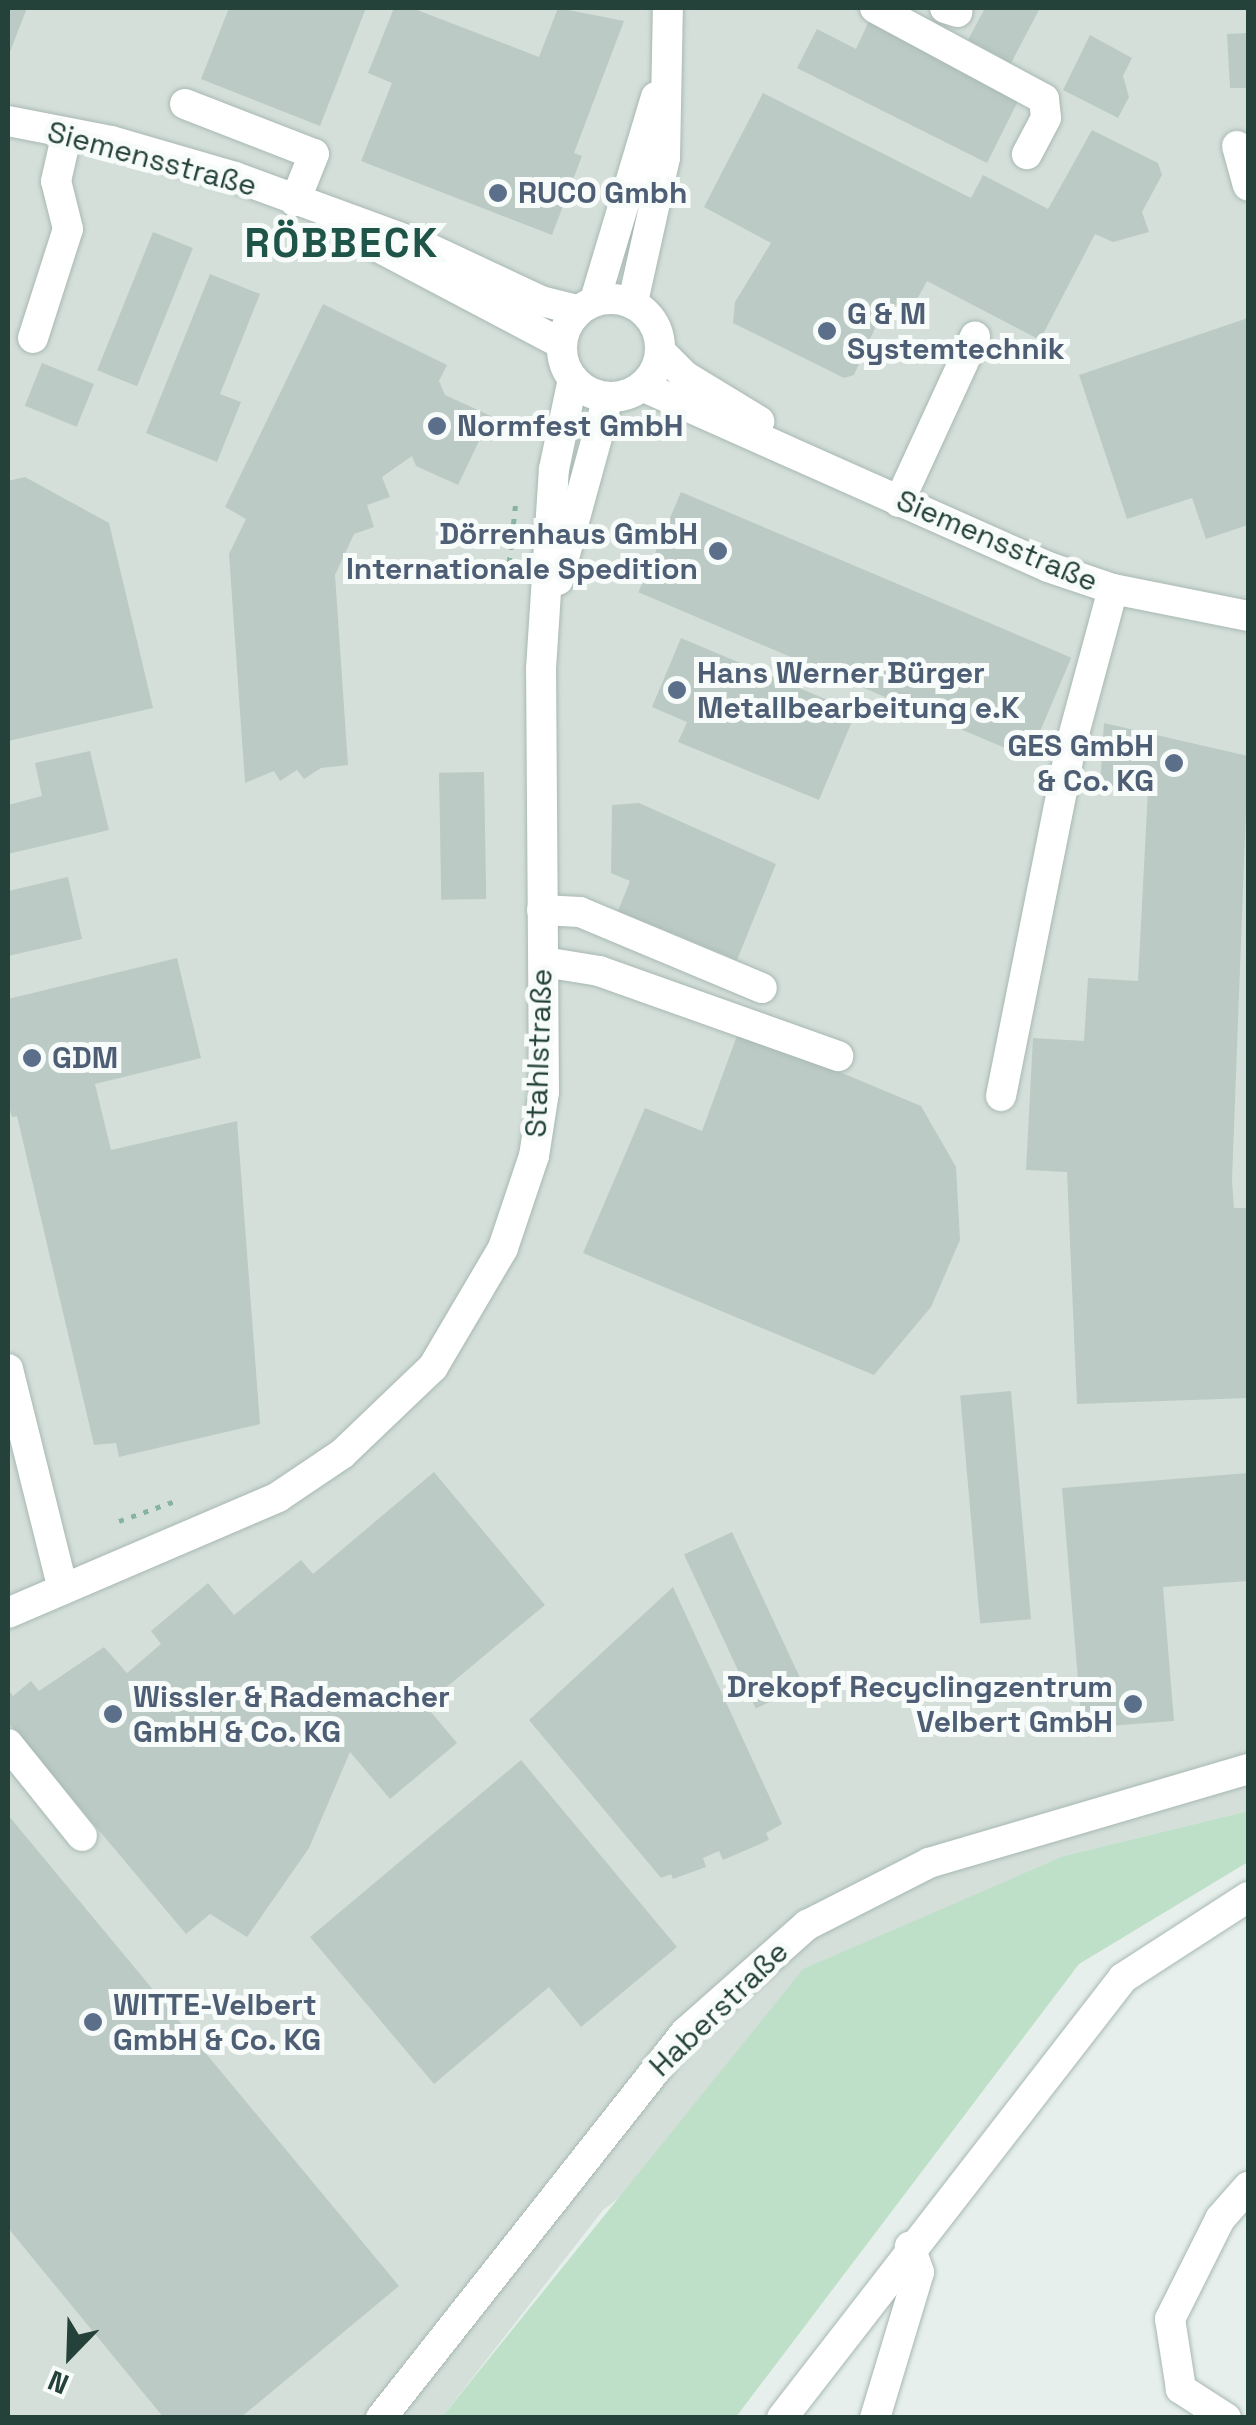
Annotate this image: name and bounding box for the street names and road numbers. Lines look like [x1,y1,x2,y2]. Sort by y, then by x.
street label: Siemensstraße [43,114,261,204]
street label: Siemensstraße [891,482,1103,600]
street label: Stahlstraße [518,968,560,1138]
street label: Haberstraße [642,1934,796,2084]

